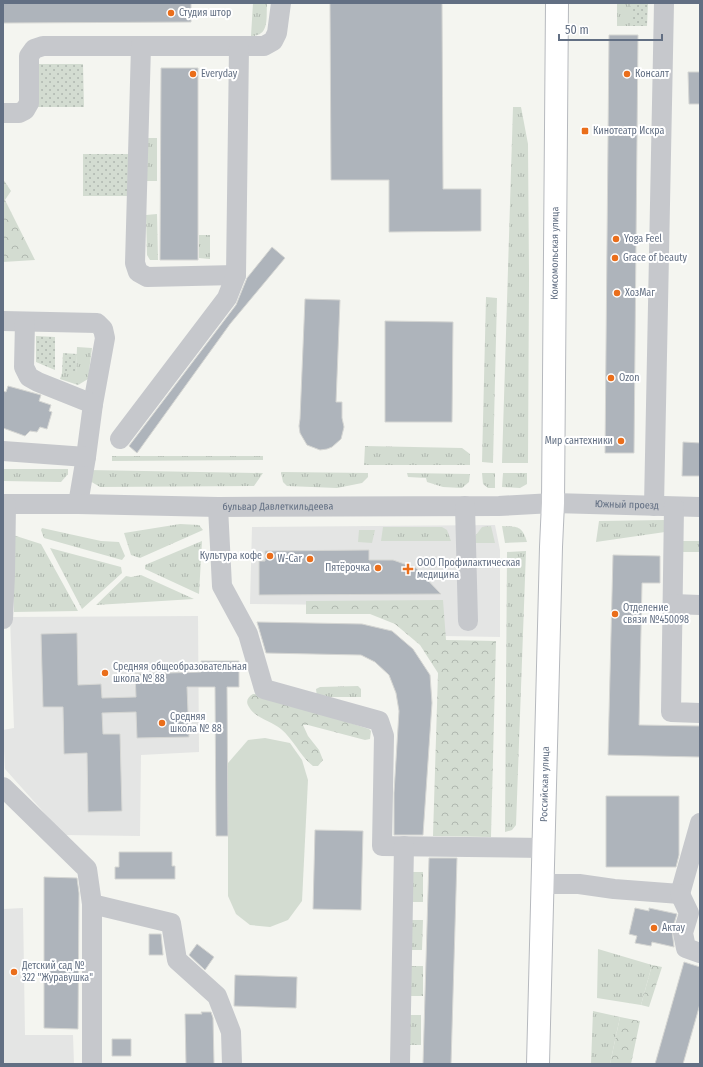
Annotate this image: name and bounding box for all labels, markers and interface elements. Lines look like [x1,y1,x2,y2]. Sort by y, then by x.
place label: Студия штор [179,7,231,19]
marker: Студия штор [166,8,176,18]
scale bar [559,16,662,42]
text: 50 m [565,23,589,37]
place label: Everyday [201,68,238,80]
place label: Консалт [635,68,670,80]
marker: Everyday [188,69,198,79]
marker: Консалт [622,69,632,79]
place label: Кинотеатр Искра [593,125,664,137]
marker: Кинотеатр Искра [580,126,590,136]
street label: Комсомольская улица [549,207,561,300]
place label: Yoga Feel [624,233,662,245]
marker: Yoga Feel [611,234,621,244]
place label: Grace of beauty [623,252,687,264]
marker: Grace of beauty [610,253,620,263]
place label: ХозМаг [625,287,655,299]
marker: ХозМаг [612,288,622,298]
place label: Ozon [619,372,640,384]
marker: Ozon [606,373,616,383]
place label: Мир сантехники [545,435,613,447]
marker: Мир сантехники [616,436,626,446]
street label: Южный проезд [595,498,659,512]
street label: бульвар Давлеткильдеева [223,501,333,513]
place label: Культура кофе [200,550,262,562]
marker: Культура кофе [265,551,275,561]
place label: W-Car [277,553,302,565]
marker: W-Car [305,554,315,564]
place label: ООО Профилактическая медицина [417,557,520,581]
place label: Пятёрочка [325,562,370,574]
marker: Пятёрочка [373,563,383,573]
marker: ООО Профилактическая медицина [402,563,414,575]
place label: Отделение связи №450098 [623,602,689,626]
marker: Отделение связи №450098 [610,609,620,619]
place label: Средняя общеобразовательная школа № 88 [113,661,247,685]
marker: Средняя общеобразовательная школа № 88 [100,668,110,678]
place label: Средняя школа № 88 [170,711,222,735]
marker: Средняя школа № 88 [157,718,167,728]
street label: Российская улица [538,746,552,822]
place label: Актау [662,922,685,934]
marker: Актау [649,923,659,933]
place label: Детский сад № 322 "Журавушка" [21,960,93,984]
marker: Детский сад № 322 "Журавушка" [9,967,19,977]

